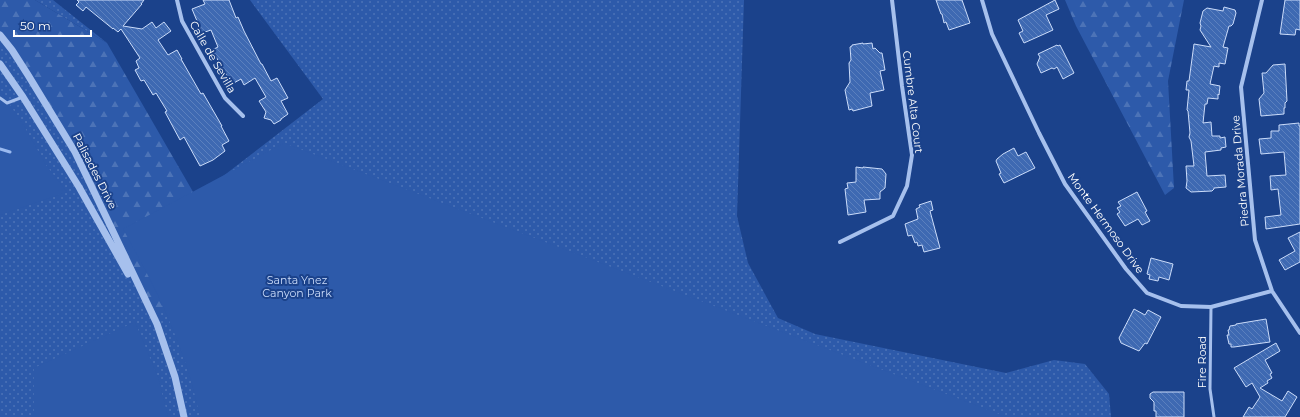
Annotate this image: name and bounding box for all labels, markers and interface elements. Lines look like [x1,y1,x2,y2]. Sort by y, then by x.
scale bar [14,12,91,38]
text: 50 m [20,18,51,33]
street label: Calle de Sevilla [187,18,239,96]
street label: Cumbre Alta Court [900,50,926,155]
street label: Piedra Morada Drive [1228,114,1252,227]
street label: Palisades Drive [70,131,120,212]
street label: Monte Hermoso Drive [1065,170,1147,276]
park label: Santa Ynez Canyon Park [262,273,332,300]
street label: Fire Road [1195,336,1209,388]

